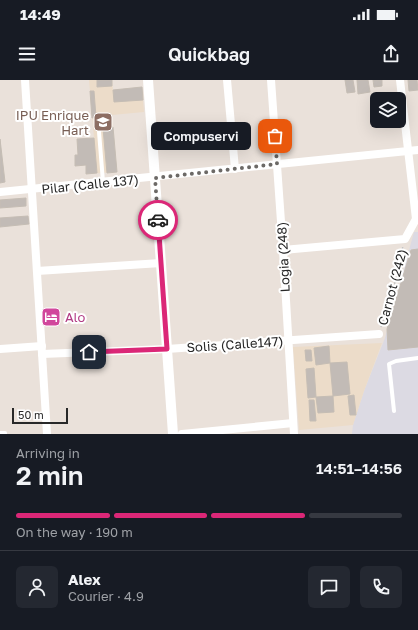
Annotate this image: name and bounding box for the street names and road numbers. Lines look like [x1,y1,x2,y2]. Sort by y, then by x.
street label: Pilar (Calle 137) [41,171,139,197]
street label: Logia (248) [273,221,293,293]
street label: Carnot (242) [374,247,410,327]
street label: Solis (Calle147) [186,333,284,355]

